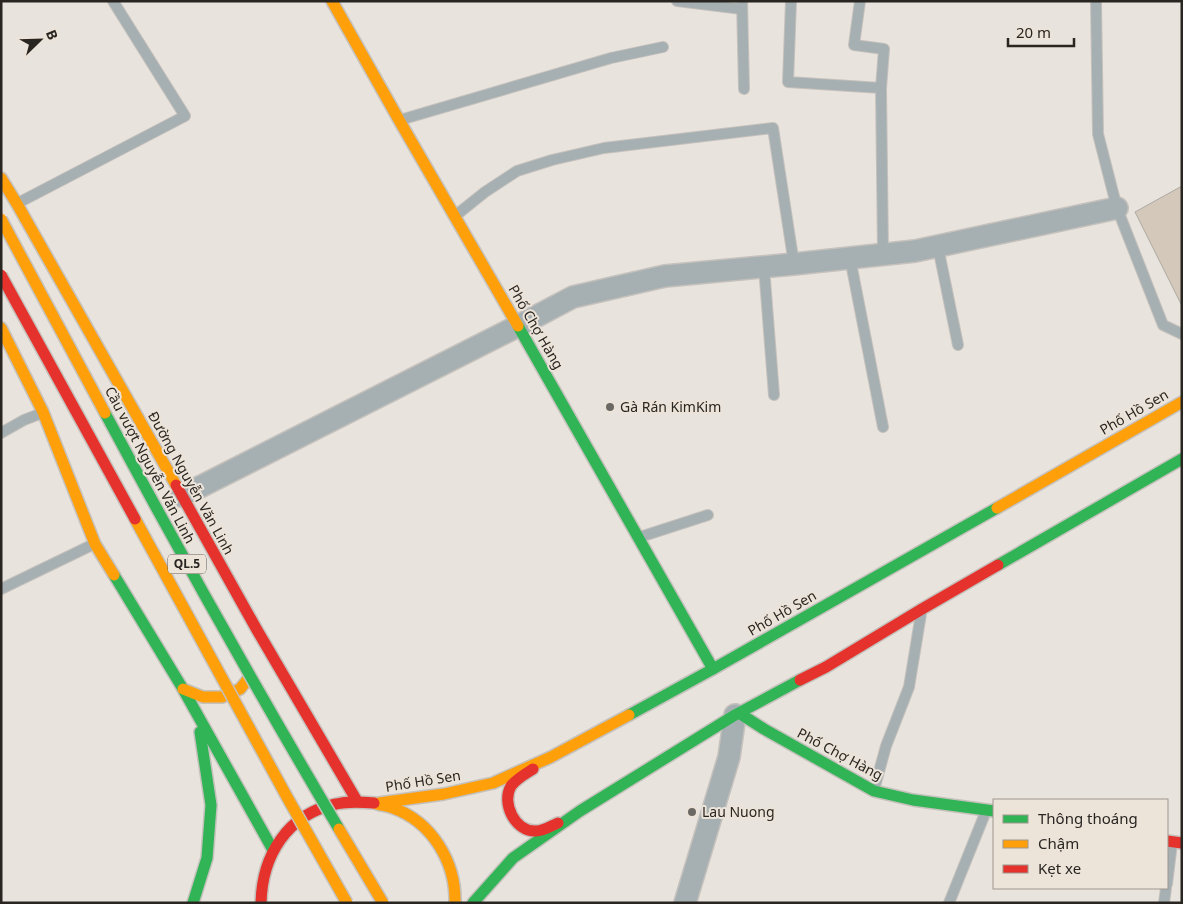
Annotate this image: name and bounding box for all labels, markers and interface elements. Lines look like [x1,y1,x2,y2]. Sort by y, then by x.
north arrow [15,15,65,65]
scale bar [1008,15,1074,47]
text: 20 m [1016,22,1051,42]
text: B [42,27,63,43]
street label: Phố Chợ Hàng [505,281,568,372]
street label: Cầu vượt Nguyễn Văn Linh [101,383,200,547]
street label: Phố Hồ Sen [1096,384,1171,439]
place label: Gà Rán KimKim [620,397,721,416]
marker: Gà Rán KimKim [604,401,616,413]
street label: Đường Nguyễn Văn Linh [144,408,239,558]
road number: QL.5 [168,554,206,574]
street label: Phố Hồ Sen [744,585,819,640]
street label: Phố Chợ Hàng [794,723,886,784]
street label: Phố Hồ Sen [384,765,462,796]
legend [993,799,1168,889]
place label: Lau Nuong [702,802,775,821]
marker: Lau Nuong [686,806,698,818]
text: Thông thoáng [1038,808,1138,828]
text: Chậm [1038,833,1079,853]
text: Kẹt xe [1038,858,1081,878]

